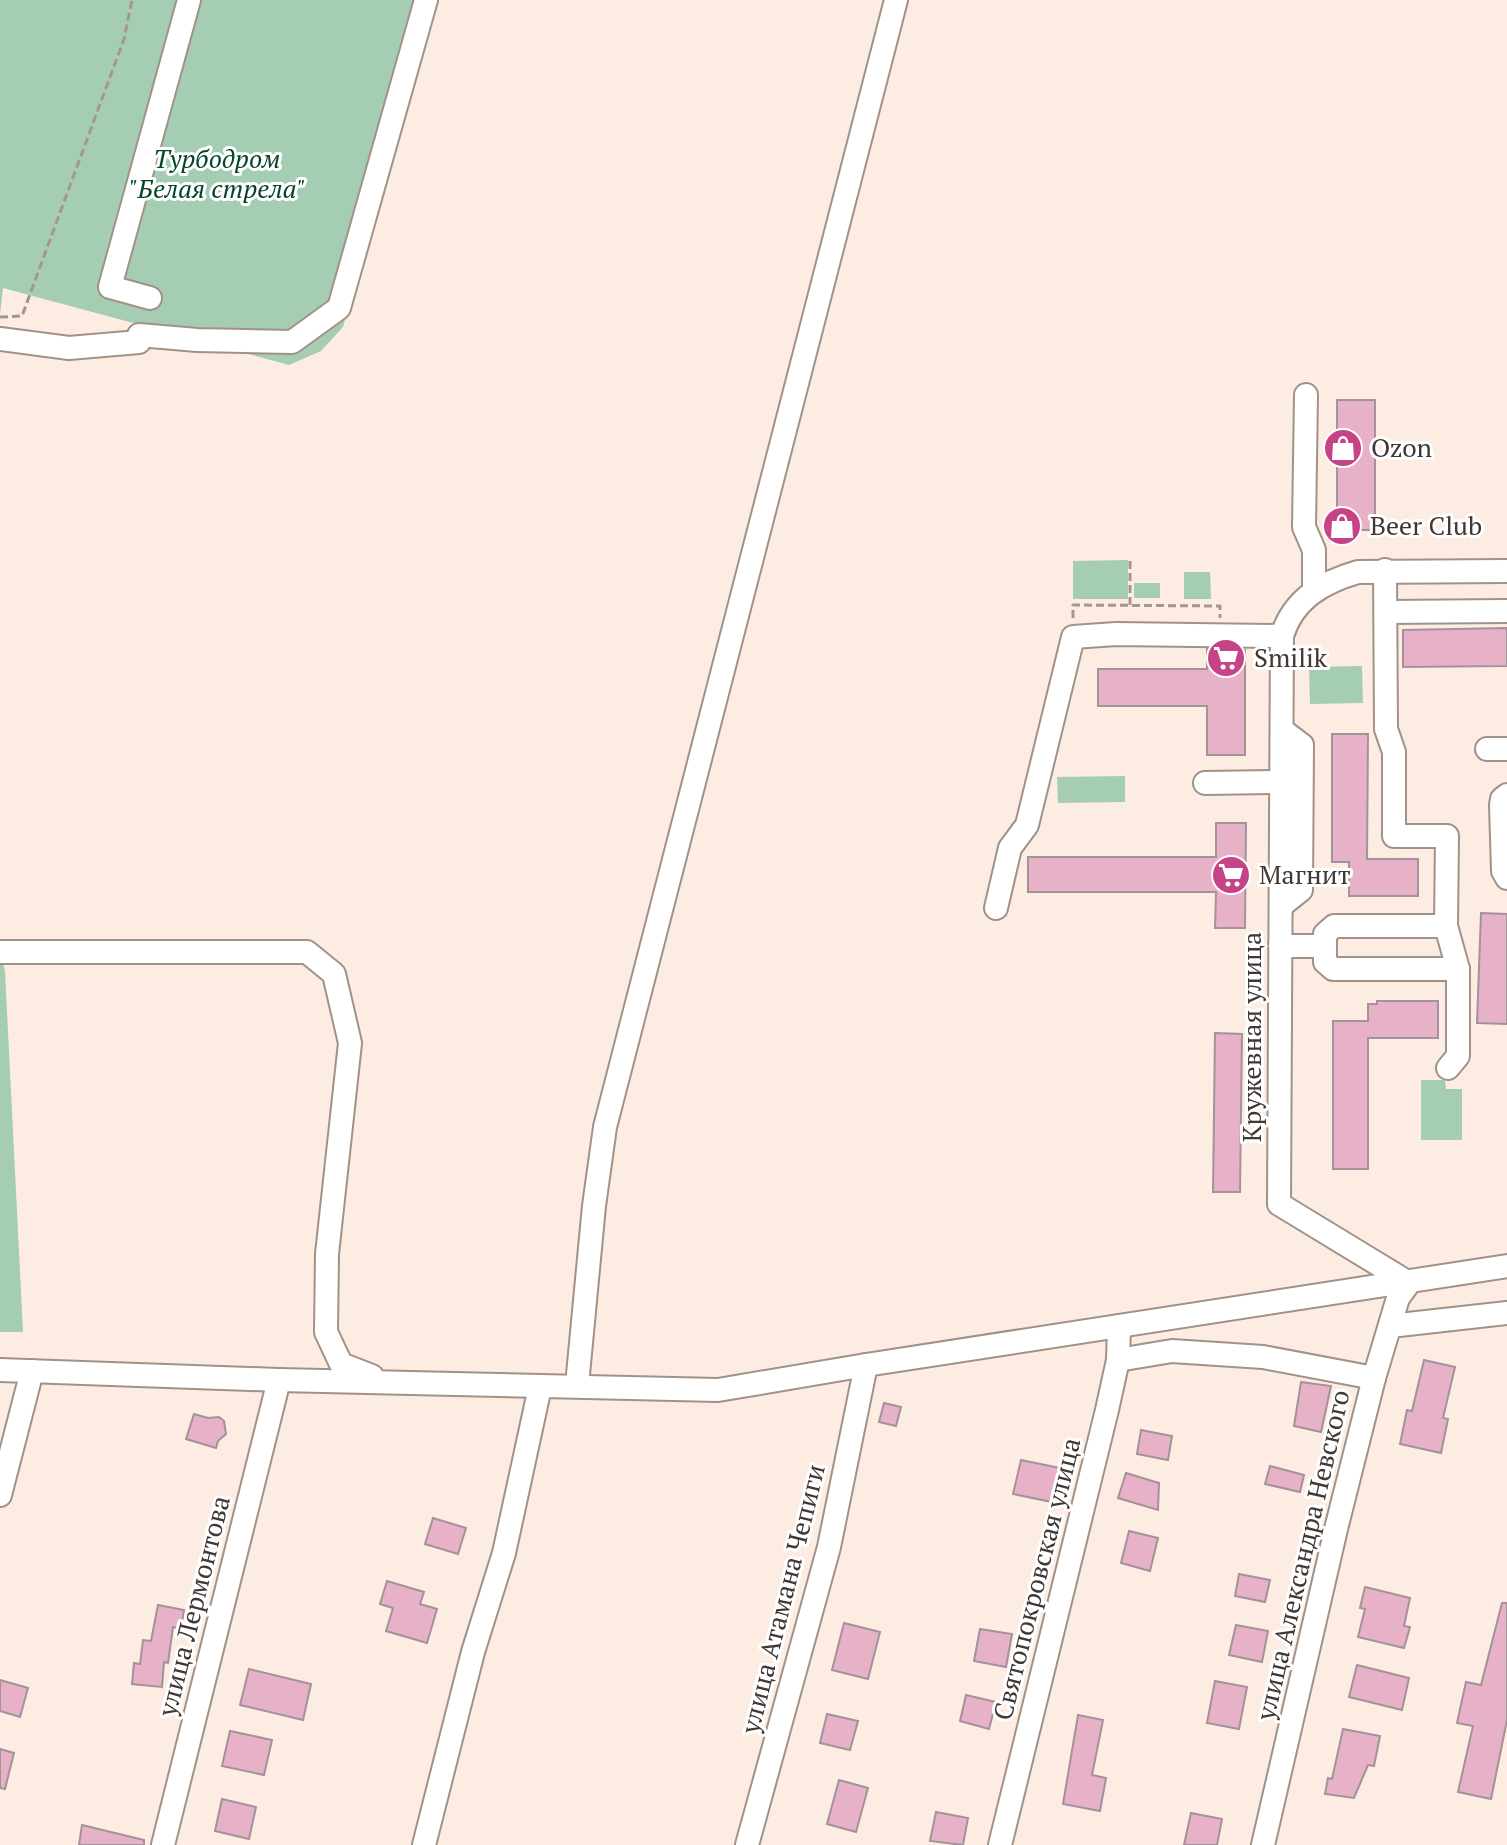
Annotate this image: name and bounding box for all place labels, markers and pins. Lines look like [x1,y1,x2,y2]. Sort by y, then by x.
shop icon: Ozon [1322,427,1364,469]
place label: Ozon [1371,430,1432,464]
shop icon: Beer Club [1321,505,1363,547]
place label: Beer Club [1370,508,1482,542]
supermarket icon: Smilik [1205,637,1247,679]
place label: Smilik [1254,640,1328,674]
supermarket icon: Магнит [1210,854,1252,896]
place label: Магнит [1259,857,1351,891]

